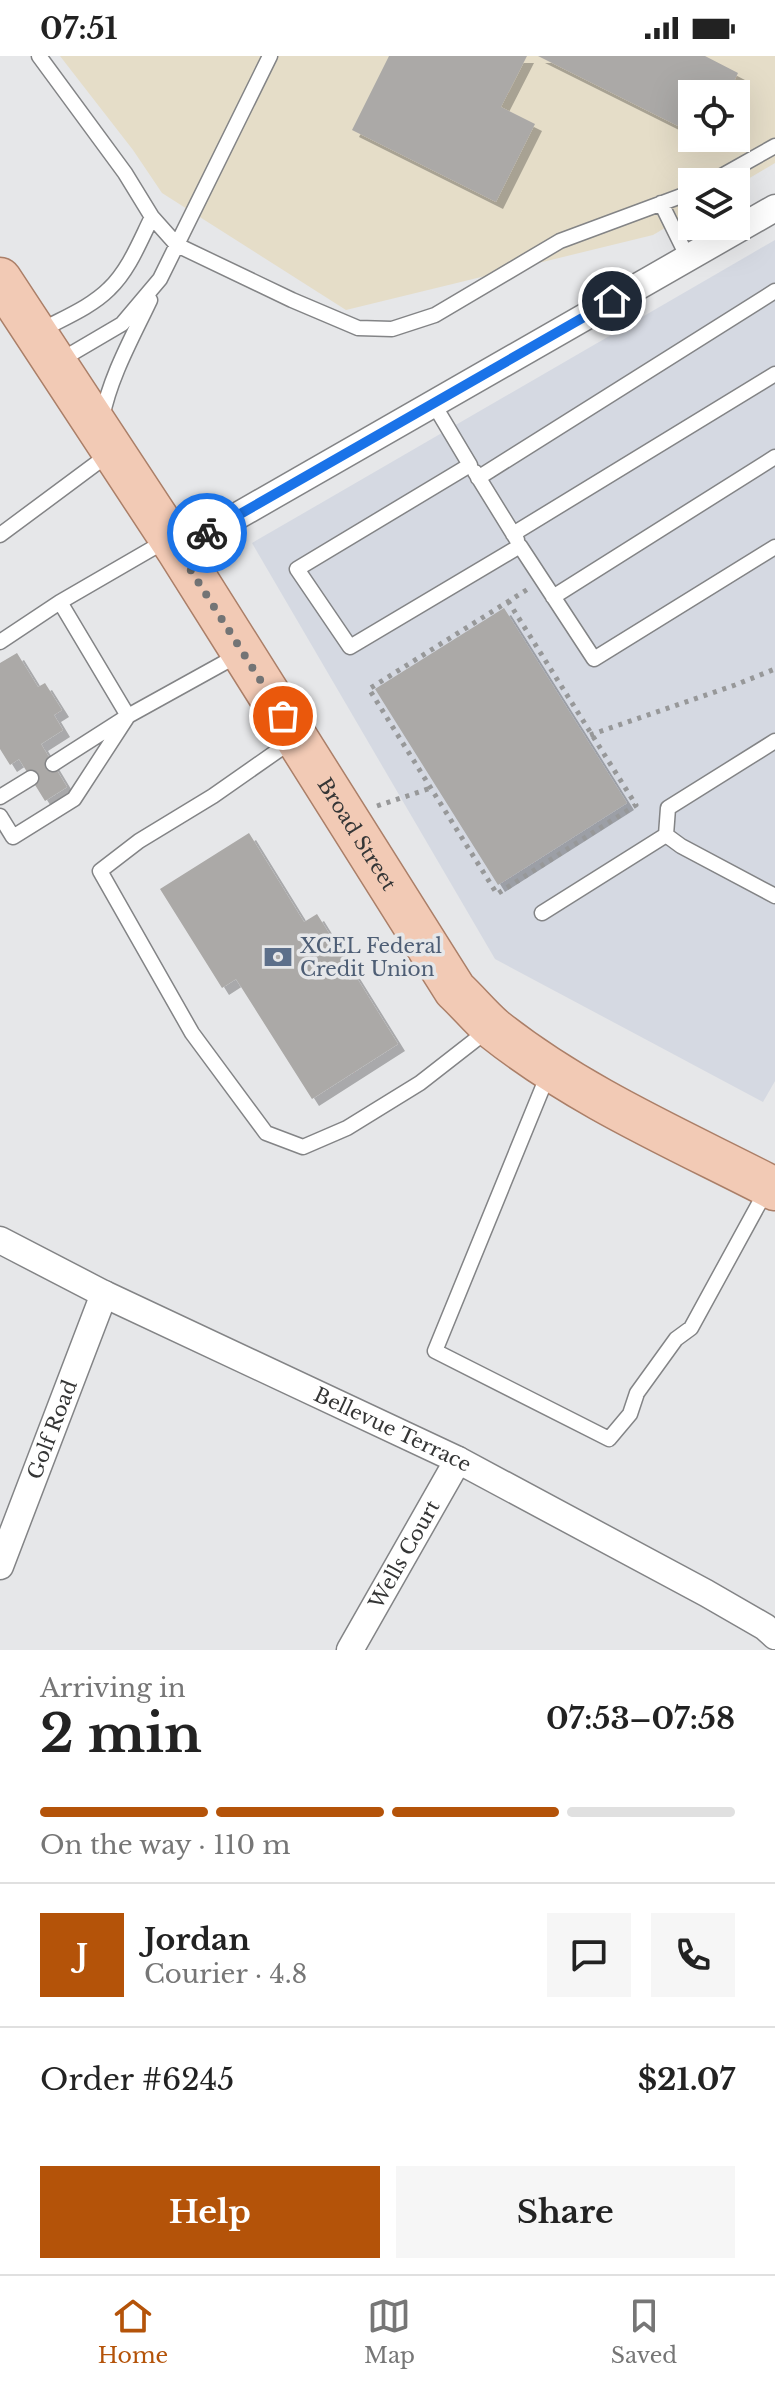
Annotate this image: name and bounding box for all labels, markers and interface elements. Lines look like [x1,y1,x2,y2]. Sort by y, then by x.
text: 07:51 [40,10,118,47]
map controls [678,80,750,240]
button: locate [678,80,750,152]
button: layers [678,168,750,240]
pin [578,267,646,335]
icon: home [590,279,634,323]
courier [167,493,247,573]
icon: bike [185,511,229,555]
pin [249,682,317,750]
icon: bag [261,694,305,738]
street label: Broad Street [313,773,401,895]
place label: XCEL Federal Credit Union [300,934,442,981]
bank icon: XCEL Federal Credit Union [263,942,293,972]
street label: Golf Road [22,1377,82,1483]
street label: Bellevue Terrace [310,1382,475,1477]
street label: Wells Court [364,1495,445,1614]
text: Arriving in [40,1672,186,1704]
text: 07:53–07:58 [546,1700,735,1737]
text: 2 min [40,1702,202,1766]
text: On the way · 110 m [40,1829,290,1861]
button: chat [547,1913,631,1997]
button: phone [651,1913,735,1997]
text: Jordan [144,1921,250,1958]
text: J [76,1937,88,1974]
text: Courier · 4.8 [144,1958,307,1990]
text: Order #6245 [40,2061,234,2098]
text: $21.07 [638,2061,735,2098]
button: Help [40,2166,380,2258]
button: Share [396,2166,735,2258]
tab: Home [98,2294,168,2369]
tab: Map [364,2294,415,2369]
tab: Saved [611,2294,677,2369]

